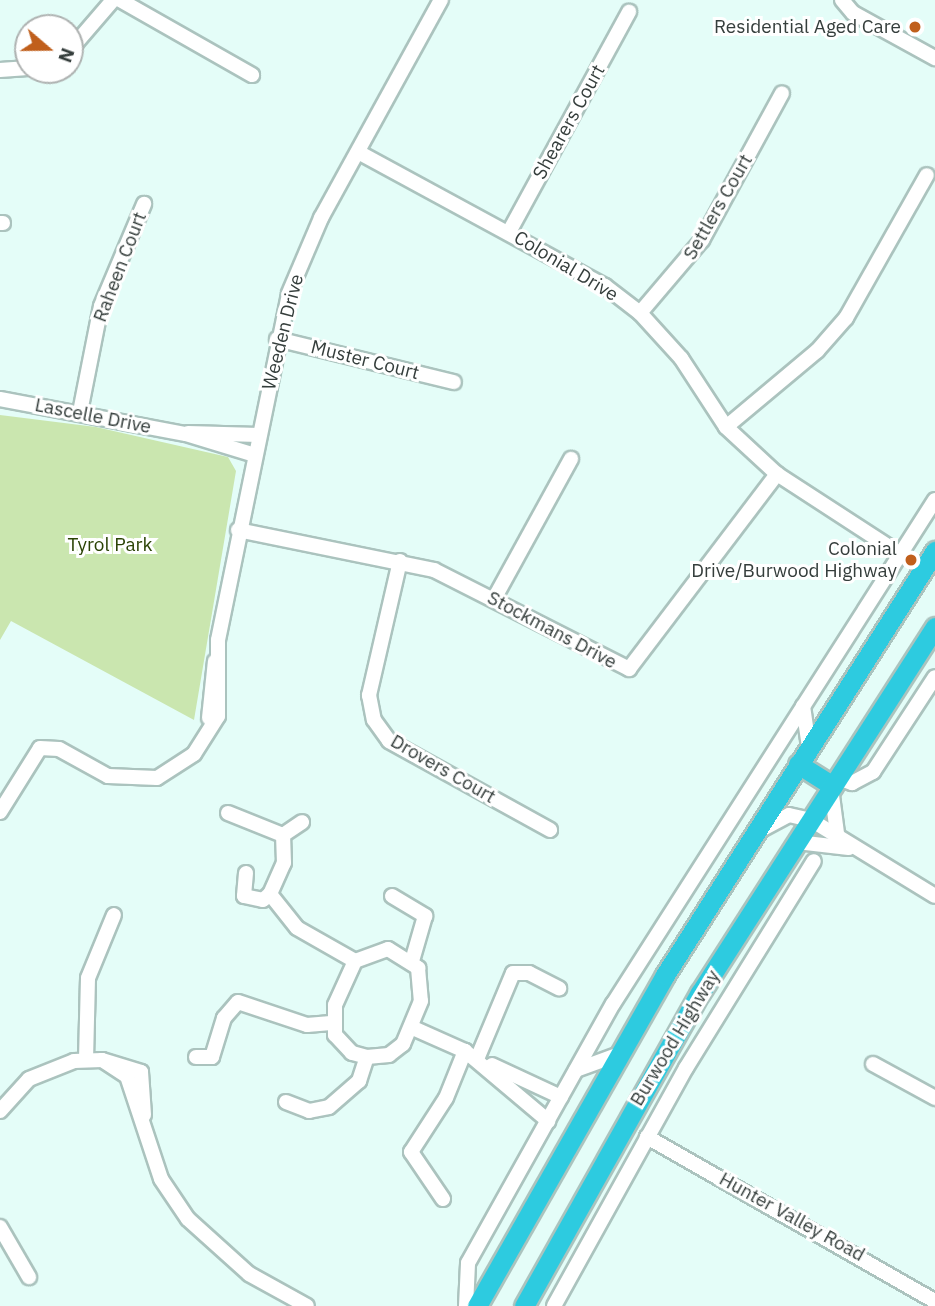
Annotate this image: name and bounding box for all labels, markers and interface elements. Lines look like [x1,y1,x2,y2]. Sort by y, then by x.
north arrow [14,14,84,84]
place label: Residential Aged Care [714,16,901,38]
marker: Residential Aged Care [907,19,923,35]
text: N [53,45,80,66]
street label: Shearers Court [528,61,610,183]
street label: Settlers Court [679,150,757,264]
street label: Raheen Court [89,209,151,325]
street label: Colonial Drive [510,226,622,306]
street label: Weeden Drive [258,272,308,392]
street label: Muster Court [309,336,421,384]
street label: Lascelle Drive [33,394,153,438]
park label: Tyrol Park [67,534,153,556]
place label: Colonial Drive/Burwood Highway [691,538,897,582]
marker: Colonial Drive/Burwood Highway [903,552,919,568]
street label: Stockmans Drive [483,586,621,674]
street label: Drovers Court [386,730,500,808]
street label: Burwood Highway [625,966,725,1110]
street label: Hunter Valley Road [715,1168,869,1266]

